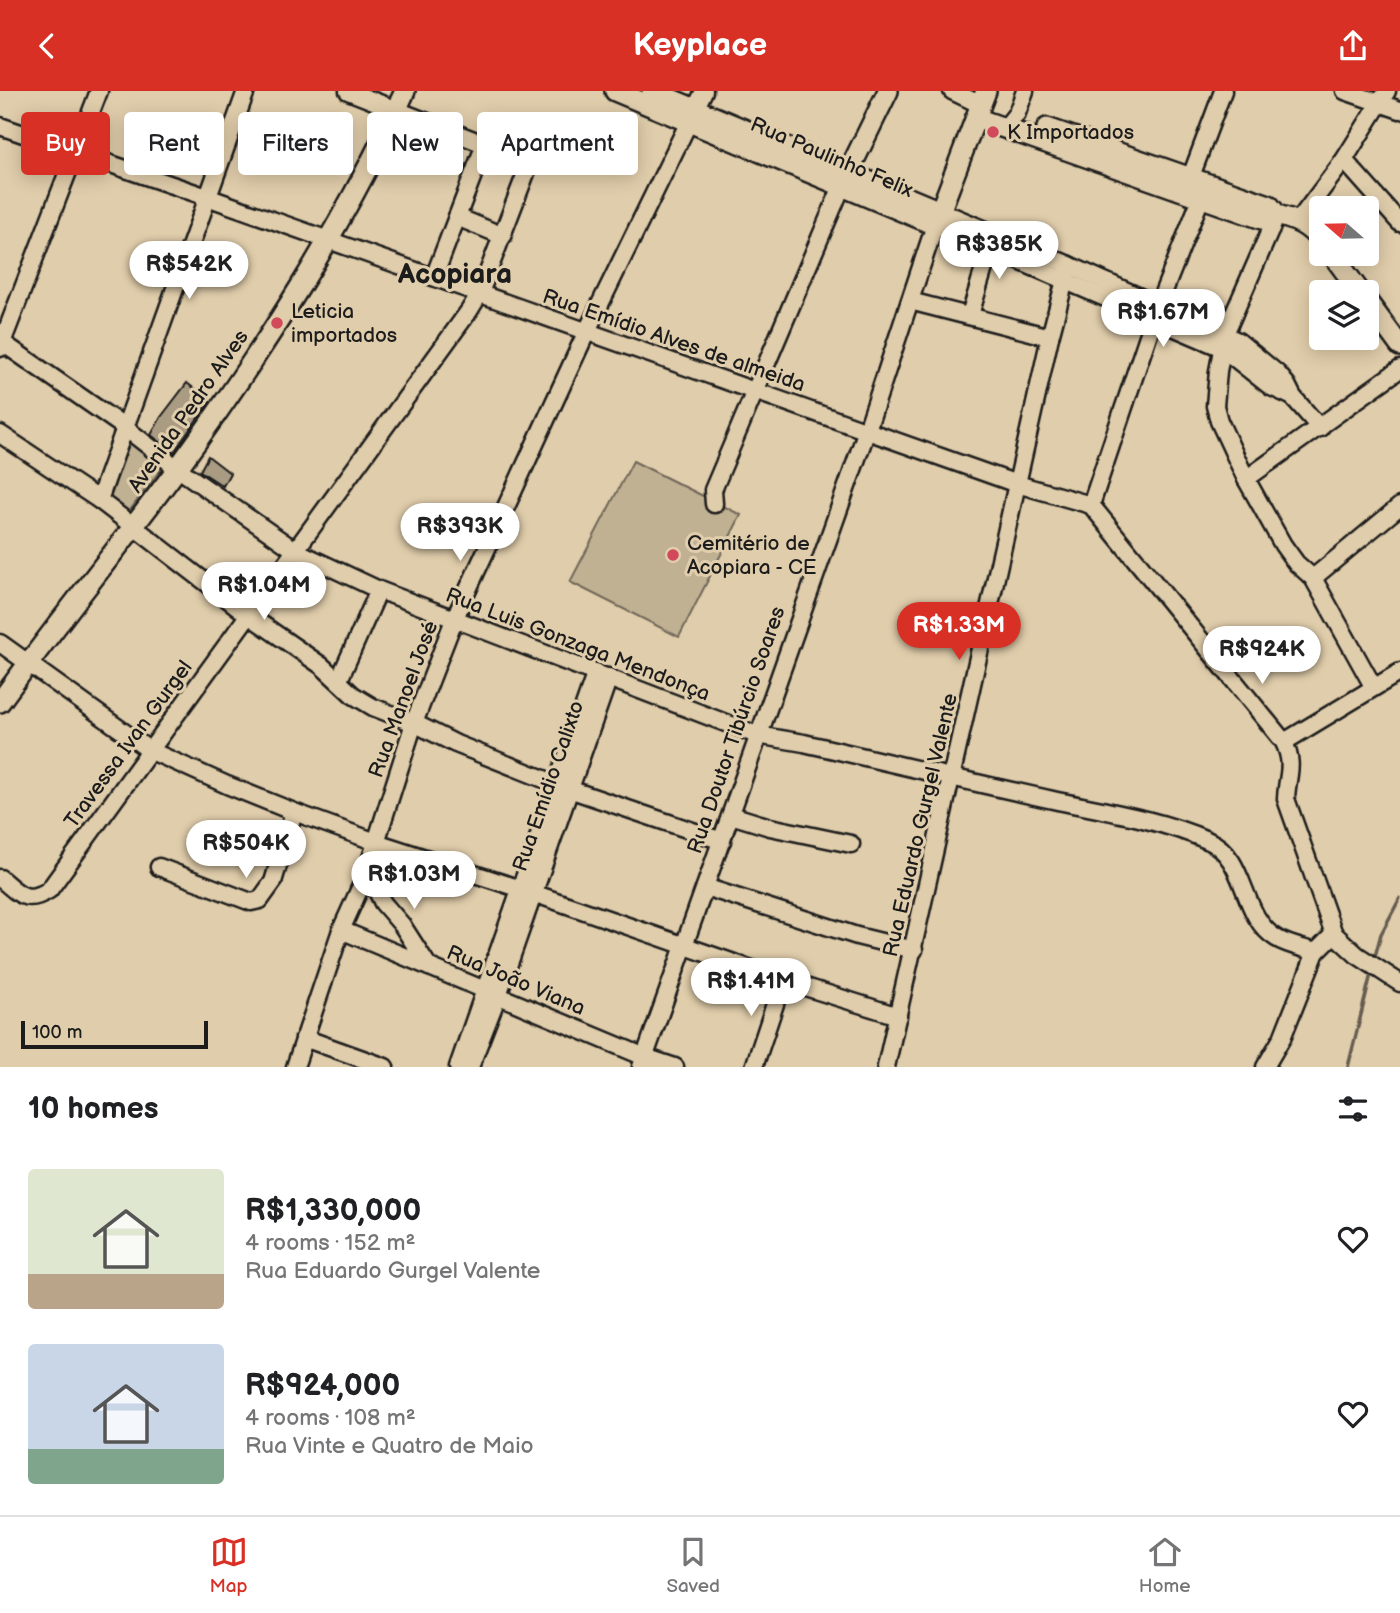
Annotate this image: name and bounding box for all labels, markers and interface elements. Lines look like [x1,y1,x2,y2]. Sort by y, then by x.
text: Keyplace [633,26,767,65]
icon: back [28,27,66,65]
icon: share [1334,27,1372,65]
chip: Buy [21,112,110,175]
chip: Rent [124,112,224,175]
chip: Filters [238,112,353,175]
chip: New [367,112,463,175]
chip: Apartment [477,112,638,175]
street label: Rua Paulinho Felix [747,112,917,203]
place label: K Importados [1007,120,1134,145]
marker: K Importados [985,124,1001,140]
north arrow [1309,196,1379,266]
map controls [1309,196,1379,350]
pin: R$385K [942,221,1056,281]
text: R$385K [955,230,1043,258]
pin: R$542K [132,241,246,301]
text: R$542K [145,250,233,278]
district label: Acopiara [397,258,512,291]
button: layers [1309,280,1379,350]
street label: Rua Emídio Alves de almeida [539,284,808,397]
pin: R$1.67M [1098,289,1228,349]
text: R$1.67M [1117,298,1209,326]
place label: Leticia importados [291,299,397,348]
marker: Leticia importados [269,315,285,331]
street label: Avenida Pedro Alves [123,325,254,497]
pin: R$393K [403,503,517,563]
text: R$393K [417,512,503,540]
place label: Cemitério de Acopiara - CE [687,531,817,580]
marker: Cemitério de Acopiara - CE [665,547,681,563]
pin: R$1.04M [199,563,329,622]
text: R$1.04M [217,571,311,599]
street label: Rua Luis Gonzaga Mendonça [442,582,714,707]
street label: Rua Doutor Tibúrcio Soares [682,603,791,857]
pin: R$1.33M [894,603,1024,662]
text: R$1.33M [913,611,1005,639]
street label: Rua Manoel José [363,617,444,781]
pin: R$924K [1205,627,1319,686]
text: R$924K [1219,635,1305,663]
street label: Travessa Ivan Gurgel [59,656,198,833]
street label: Rua Eduardo Gurgel Valente [878,691,963,959]
street label: Rua Emídio Calixto [508,697,589,875]
pin: R$504K [189,821,303,880]
text: R$504K [202,829,290,857]
pin: R$1.03M [349,851,479,911]
text: R$1.03M [367,860,461,888]
street label: Rua João Viana [443,940,589,1021]
pin: R$1.41M [686,958,816,1018]
text: R$1.41M [707,967,795,995]
scale bar [21,1018,208,1050]
text: 100 m [32,1021,83,1044]
icon: filters [1334,1090,1372,1128]
text: 10 homes [28,1091,159,1127]
text: R$1,330,000 [245,1193,421,1229]
icon: home [84,1197,168,1281]
icon: heart [1334,1220,1372,1258]
text: 4 rooms · 152 m² [245,1229,415,1257]
text: Rua Eduardo Gurgel Valente [245,1257,540,1285]
text: R$924,000 [245,1368,400,1404]
icon: home [84,1372,168,1456]
icon: heart [1334,1395,1372,1433]
text: 4 rooms · 108 m² [245,1404,416,1432]
text: Rua Vinte e Quatro de Maio [245,1432,534,1460]
tab: Map [209,1533,248,1598]
tab: Saved [667,1533,720,1598]
tab: Home [1139,1533,1191,1598]

